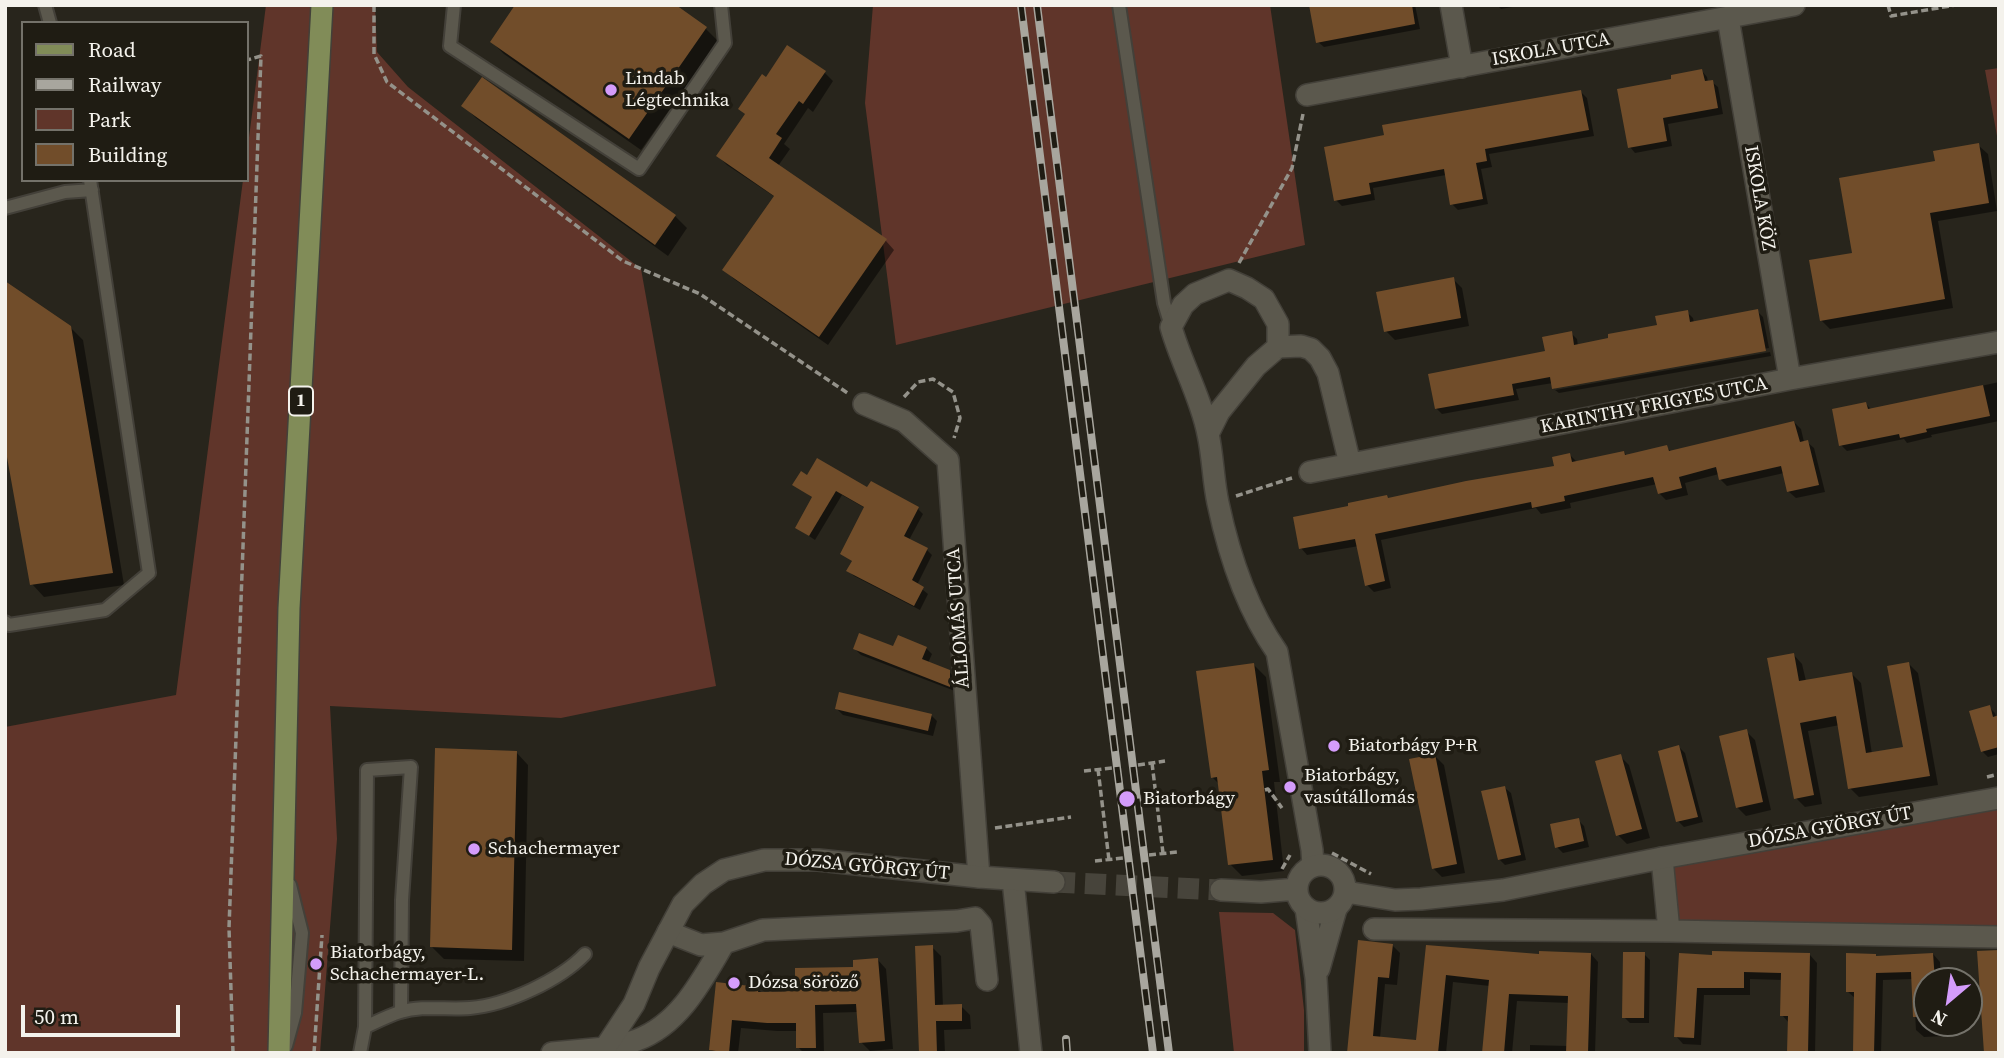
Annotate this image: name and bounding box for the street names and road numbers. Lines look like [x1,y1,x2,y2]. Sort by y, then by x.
street label: ISKOLA UTCA [1490,28,1612,72]
street label: ISKOLA KÖZ [1739,144,1779,252]
street label: KARINTHY FRIGYES UTCA [1539,373,1769,439]
road number: 1 [289,386,313,416]
street label: ÁLLOMÁS UTCA [943,547,975,689]
street label: DÓZSA GYÖRGY ÚT [1746,802,1914,854]
street label: DÓZSA GYÖRGY ÚT [784,848,950,886]

